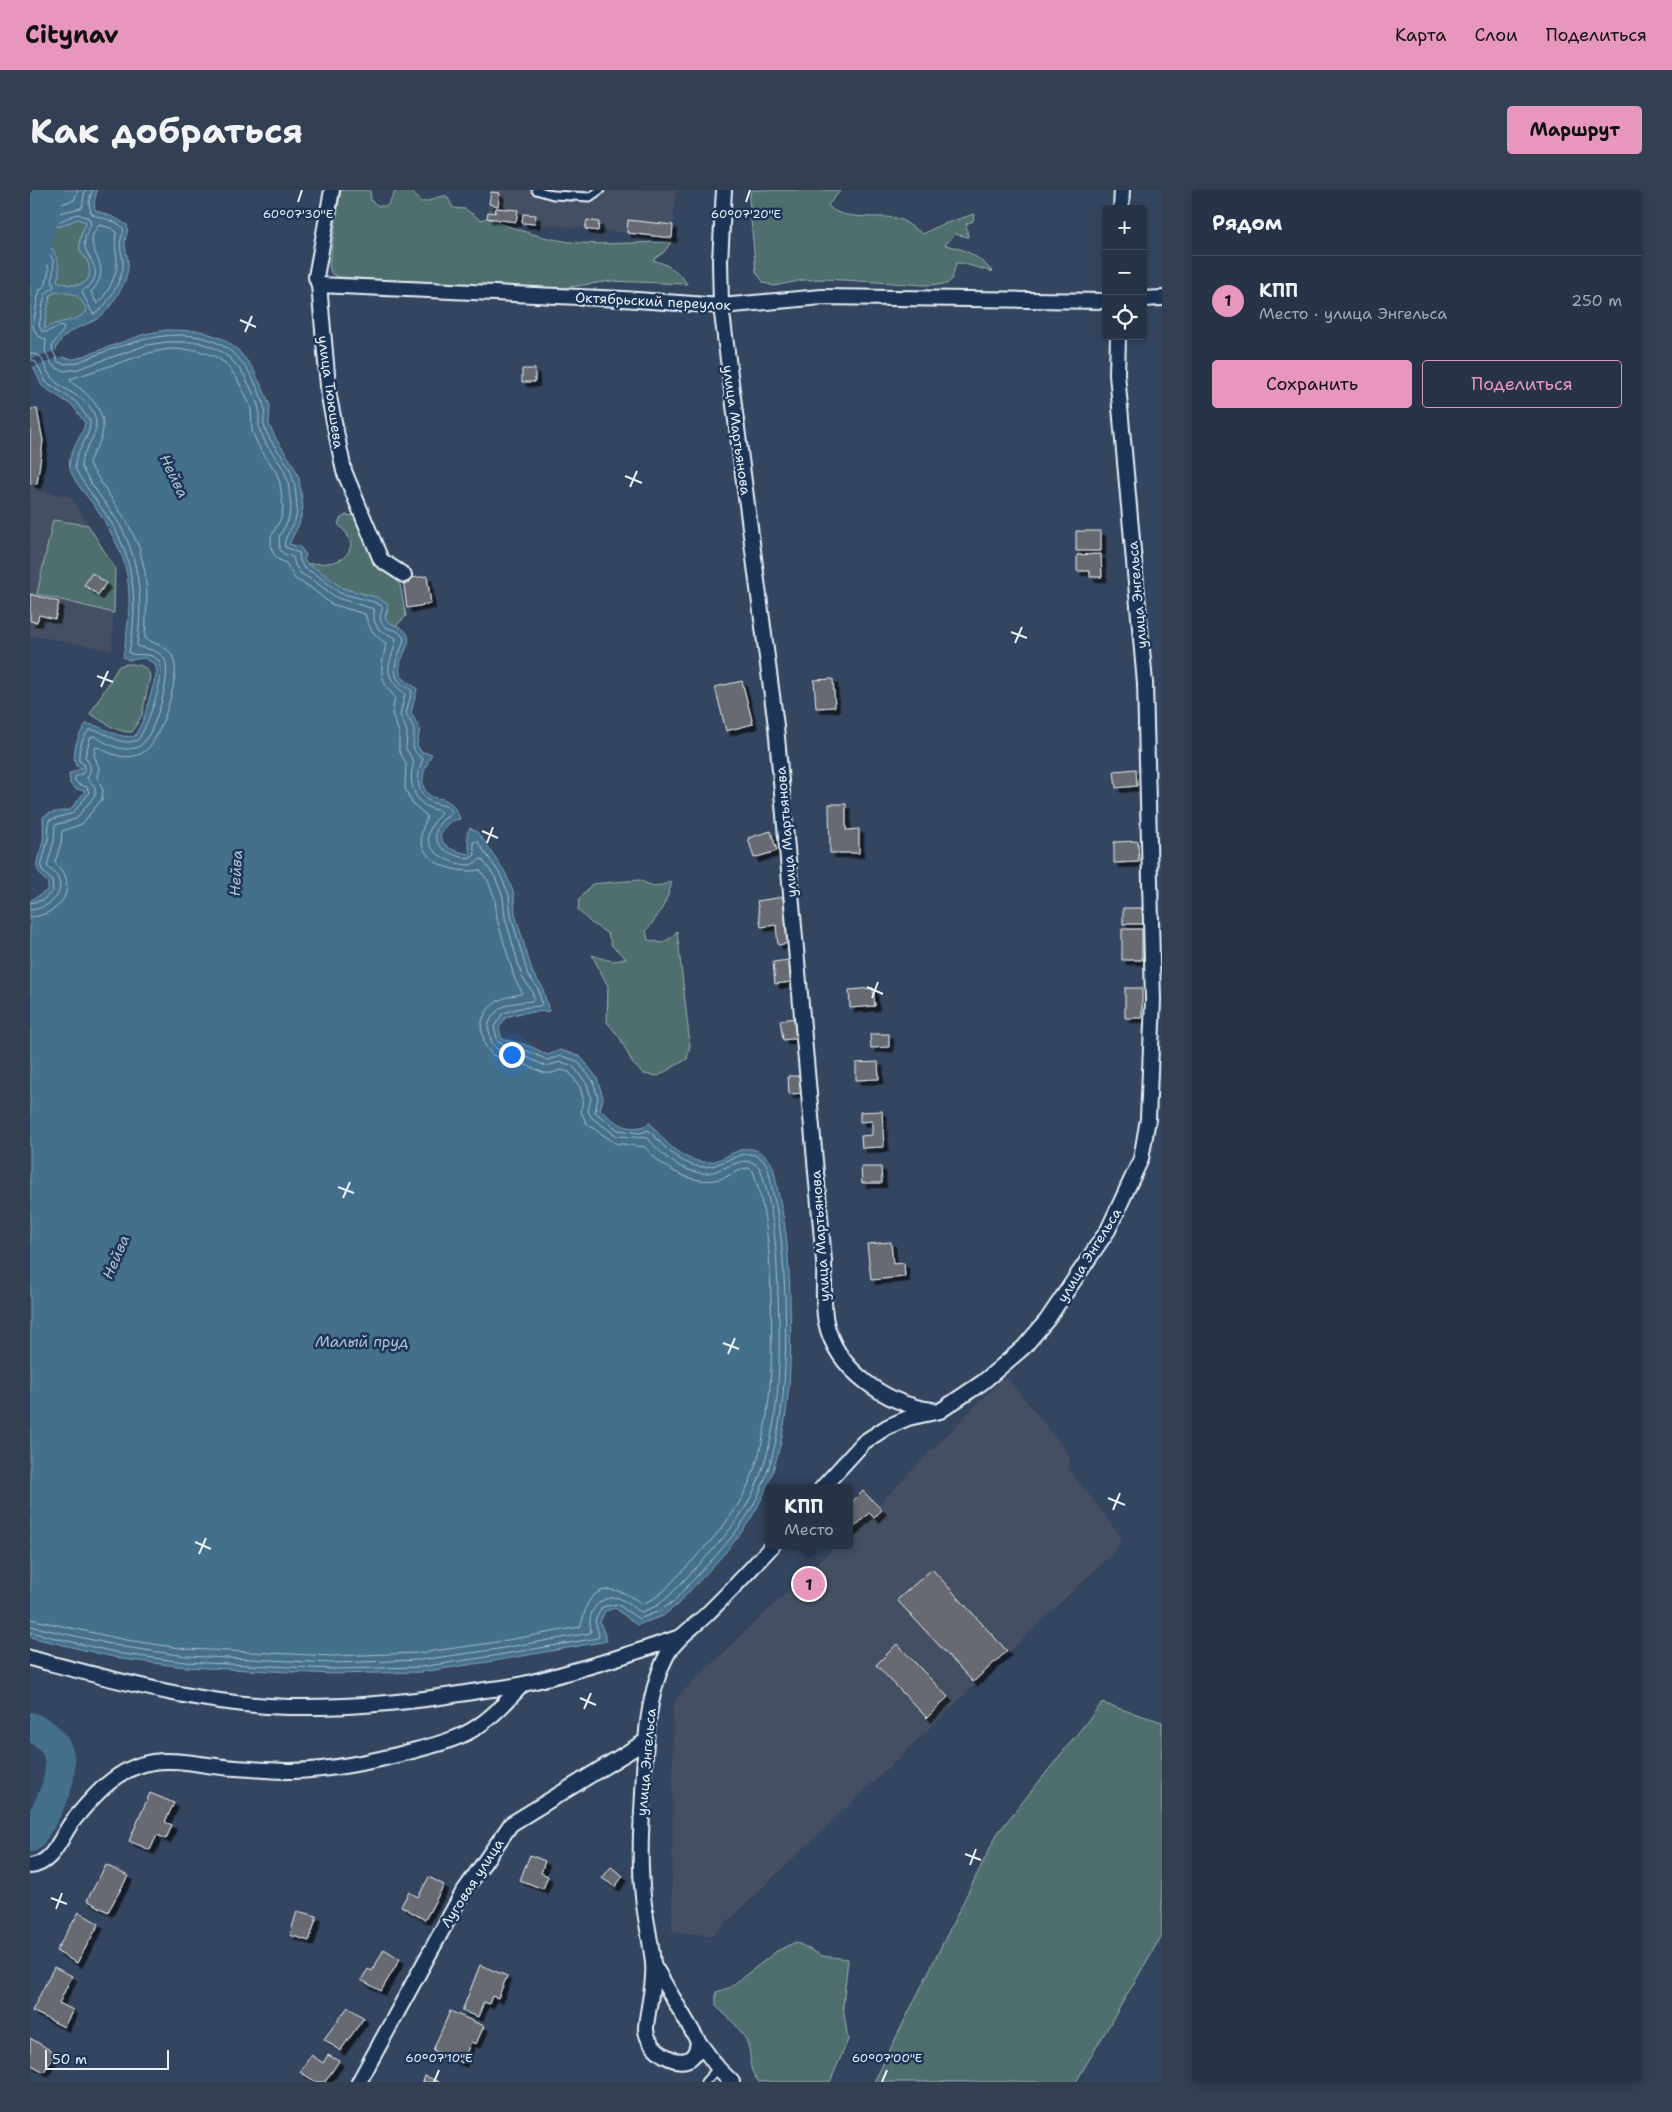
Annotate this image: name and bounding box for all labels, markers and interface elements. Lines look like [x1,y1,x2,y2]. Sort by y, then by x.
text: Citynav [25,19,119,51]
text: Карта [1395,23,1446,47]
text: Слои [1474,23,1518,47]
text: Поделиться [1546,23,1647,47]
button: Маршрут [1507,106,1642,154]
text: Как добраться [30,107,303,154]
map controls [1102,205,1147,340]
button: + [1102,205,1147,250]
text: 60°07'30"E [263,206,333,222]
text: 60°07'20"E [711,206,781,222]
text: Рядом [1212,209,1282,237]
button: − [1102,250,1147,295]
text: КПП [1259,278,1298,303]
street label: Октябрьский переулок [575,288,732,314]
text: 1 [1224,290,1232,311]
text: 250 m [1571,290,1622,311]
button: locate [1102,295,1147,340]
text: Место · улица Энгельса [1259,303,1447,324]
street label: улица Тююшева [314,334,348,450]
button: Сохранить [1212,360,1412,408]
button: Поделиться [1422,360,1622,408]
street label: улица Мартьянова [719,364,755,497]
water label: Нейва [155,451,193,501]
street label: улица Энгельса [1123,540,1151,650]
street label: улица Мартьянова [771,766,801,898]
water label: Нейва [225,849,247,897]
your location [499,1042,525,1068]
street label: улица Мартьянова [806,1170,834,1302]
street label: улица Энгельса [1053,1204,1125,1306]
water label: Нейва [98,1232,134,1282]
water label: Малый пруд [315,1332,409,1352]
popup [765,1484,853,1549]
text: КПП [784,1494,823,1519]
text: Место [784,1519,834,1540]
pin: 1 [793,1565,825,1603]
street label: улица Энгельса [632,1707,660,1817]
street label: Луговая улица [437,1835,507,1931]
scale bar [45,2047,169,2070]
text: 50 m [52,2050,87,2068]
text: 60°07'10"E [405,2050,473,2066]
text: 60°07'00"E [852,2050,922,2066]

